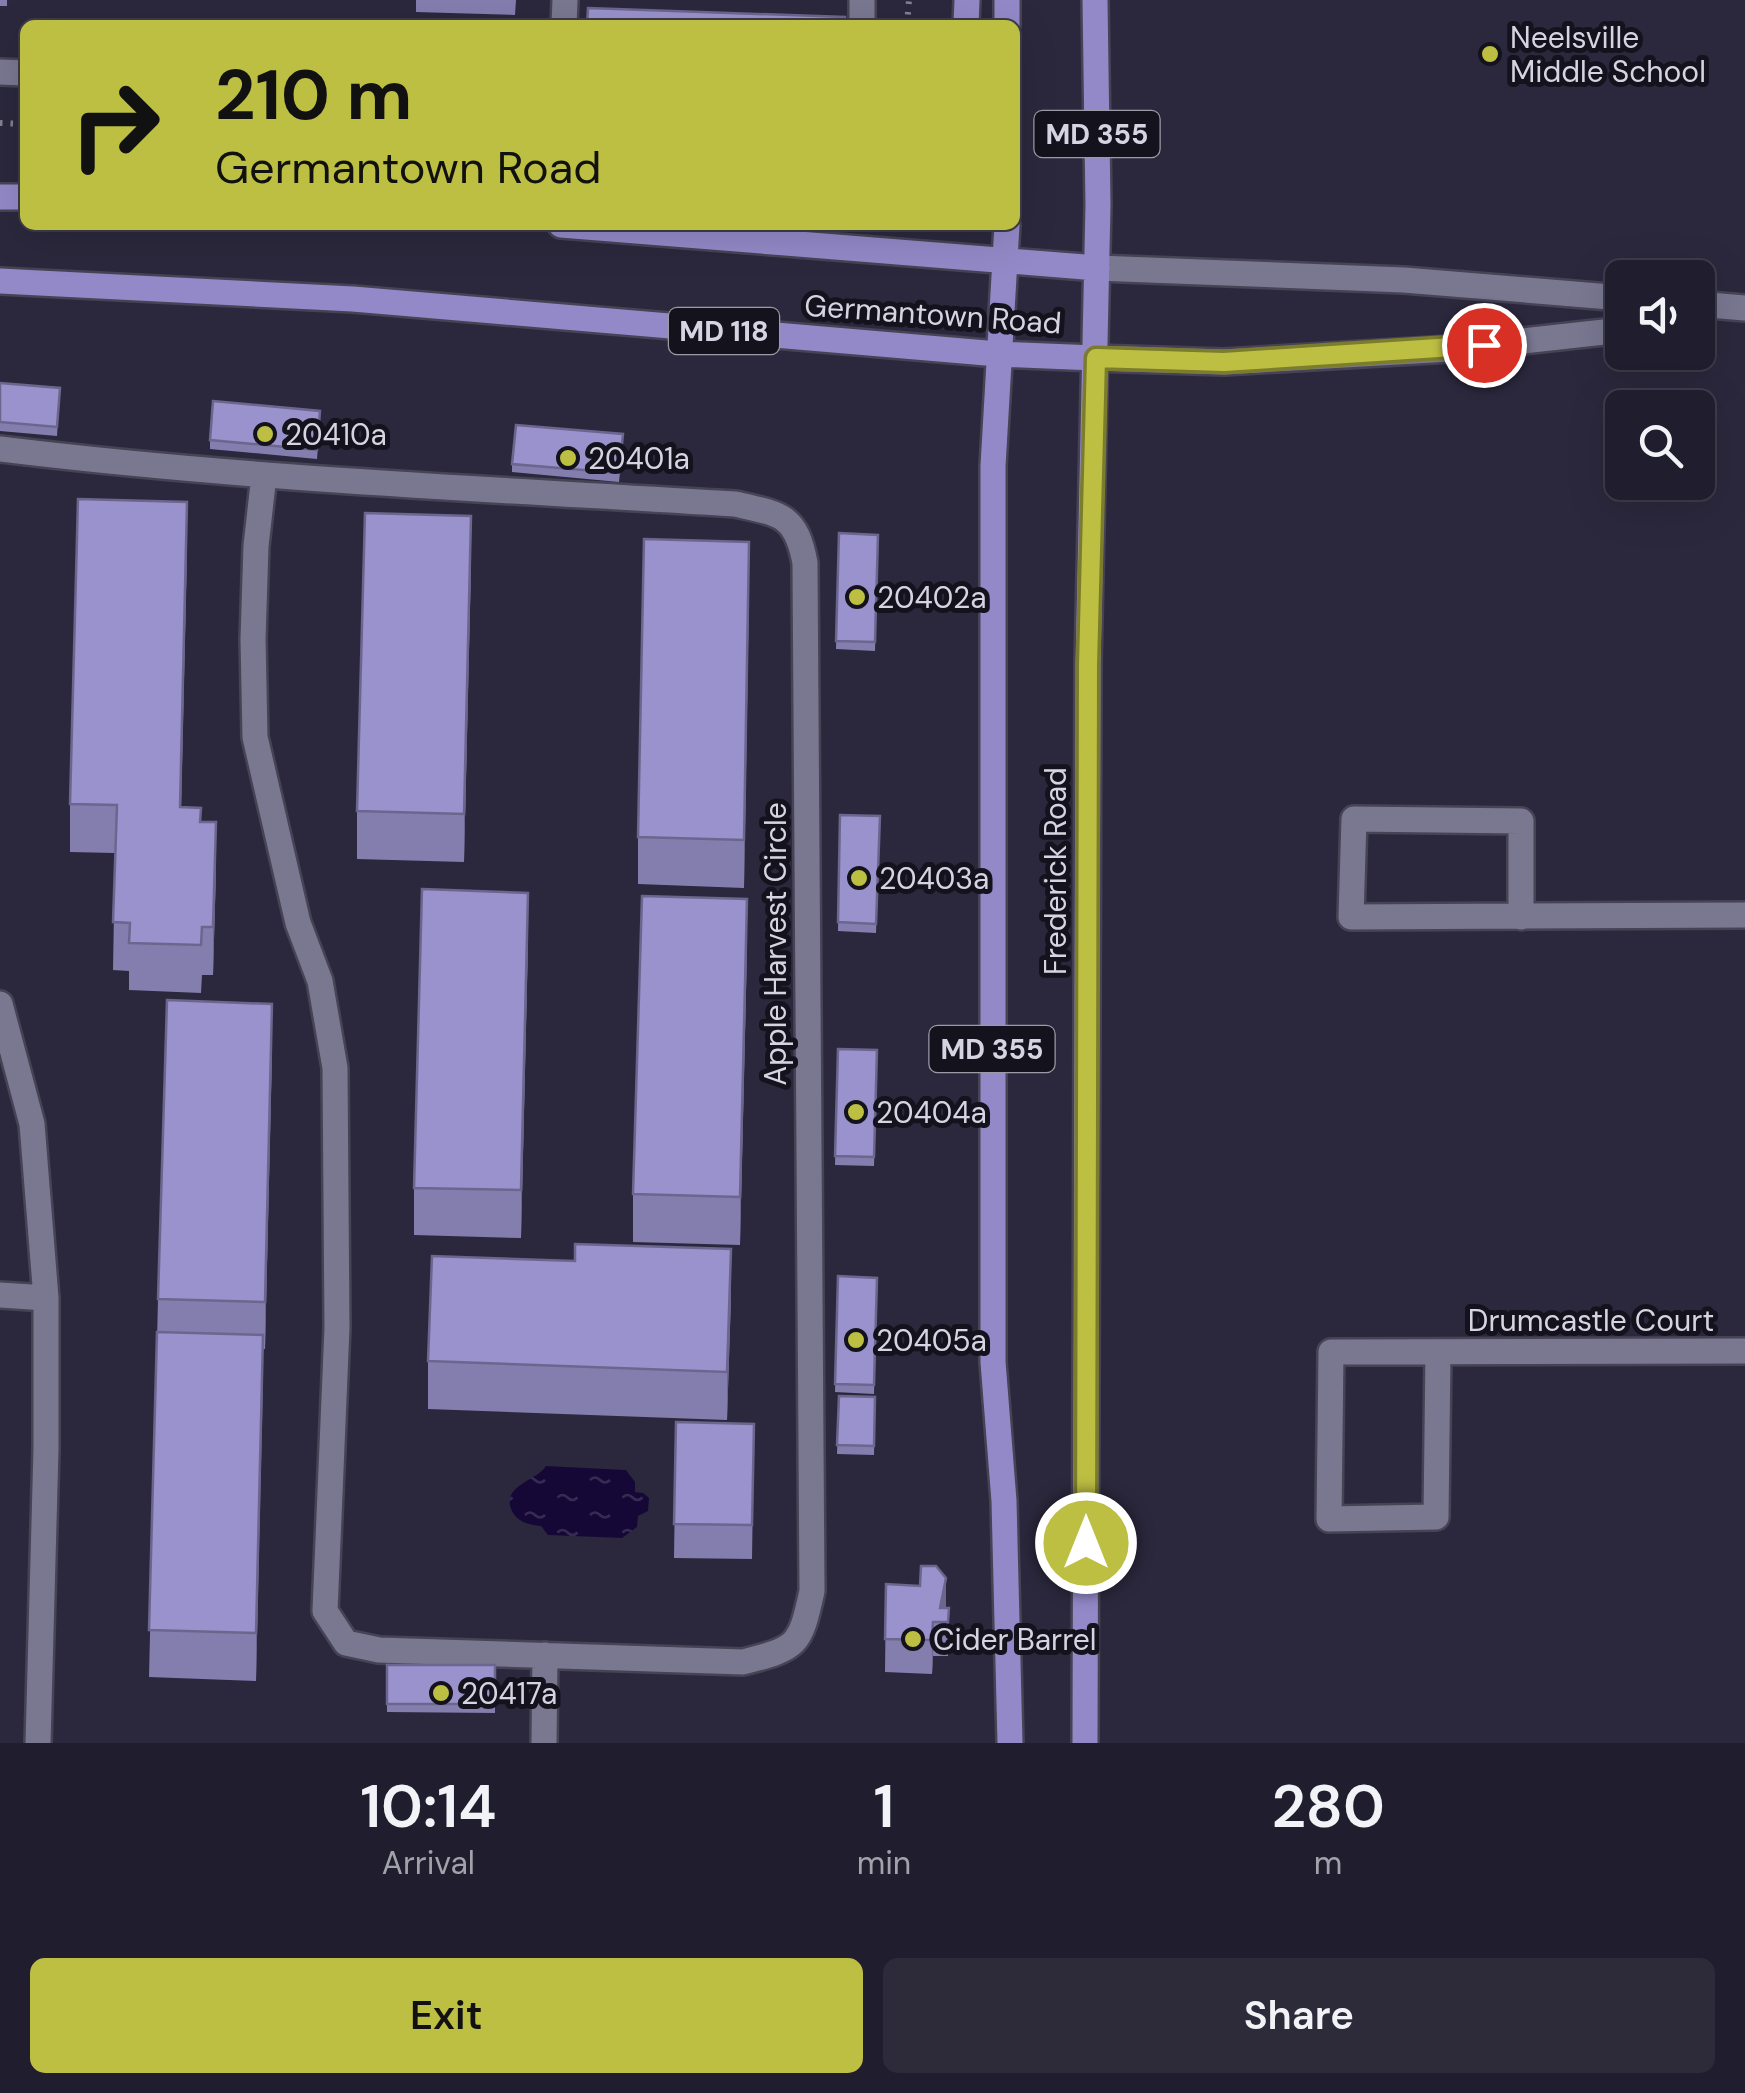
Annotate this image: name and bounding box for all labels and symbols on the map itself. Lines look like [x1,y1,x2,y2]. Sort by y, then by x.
place label: Neelsville Middle School [1510,18,1706,91]
marker: Neelsville Middle School [1479,43,1501,65]
road number: MD 355 [1034,111,1160,157]
street label: Germantown Road [803,286,1063,342]
pin [1442,303,1527,388]
road number: MD 118 [669,308,779,354]
place label: 20410a [285,415,387,454]
marker: 20410a [254,423,276,445]
place label: 20401a [588,439,690,478]
marker: 20401a [557,447,579,469]
place label: 20402a [877,578,987,617]
marker: 20402a [846,586,868,608]
street label: Frederick Road [1036,767,1075,975]
street label: Apple Harvest Circle [756,802,795,1086]
place label: 20403a [879,859,989,898]
marker: 20403a [848,867,870,889]
road number: MD 355 [930,1026,1054,1072]
place label: 20404a [876,1093,987,1132]
marker: 20404a [845,1101,867,1123]
street label: Drumcastle Court [1468,1301,1714,1340]
place label: 20405a [876,1321,987,1360]
marker: 20405a [845,1329,867,1351]
position arrow [1034,1491,1138,1595]
place label: Cider Barrel [933,1620,1096,1659]
marker: Cider Barrel [902,1628,924,1650]
place label: 20417a [461,1674,557,1713]
marker: 20417a [430,1682,452,1704]

